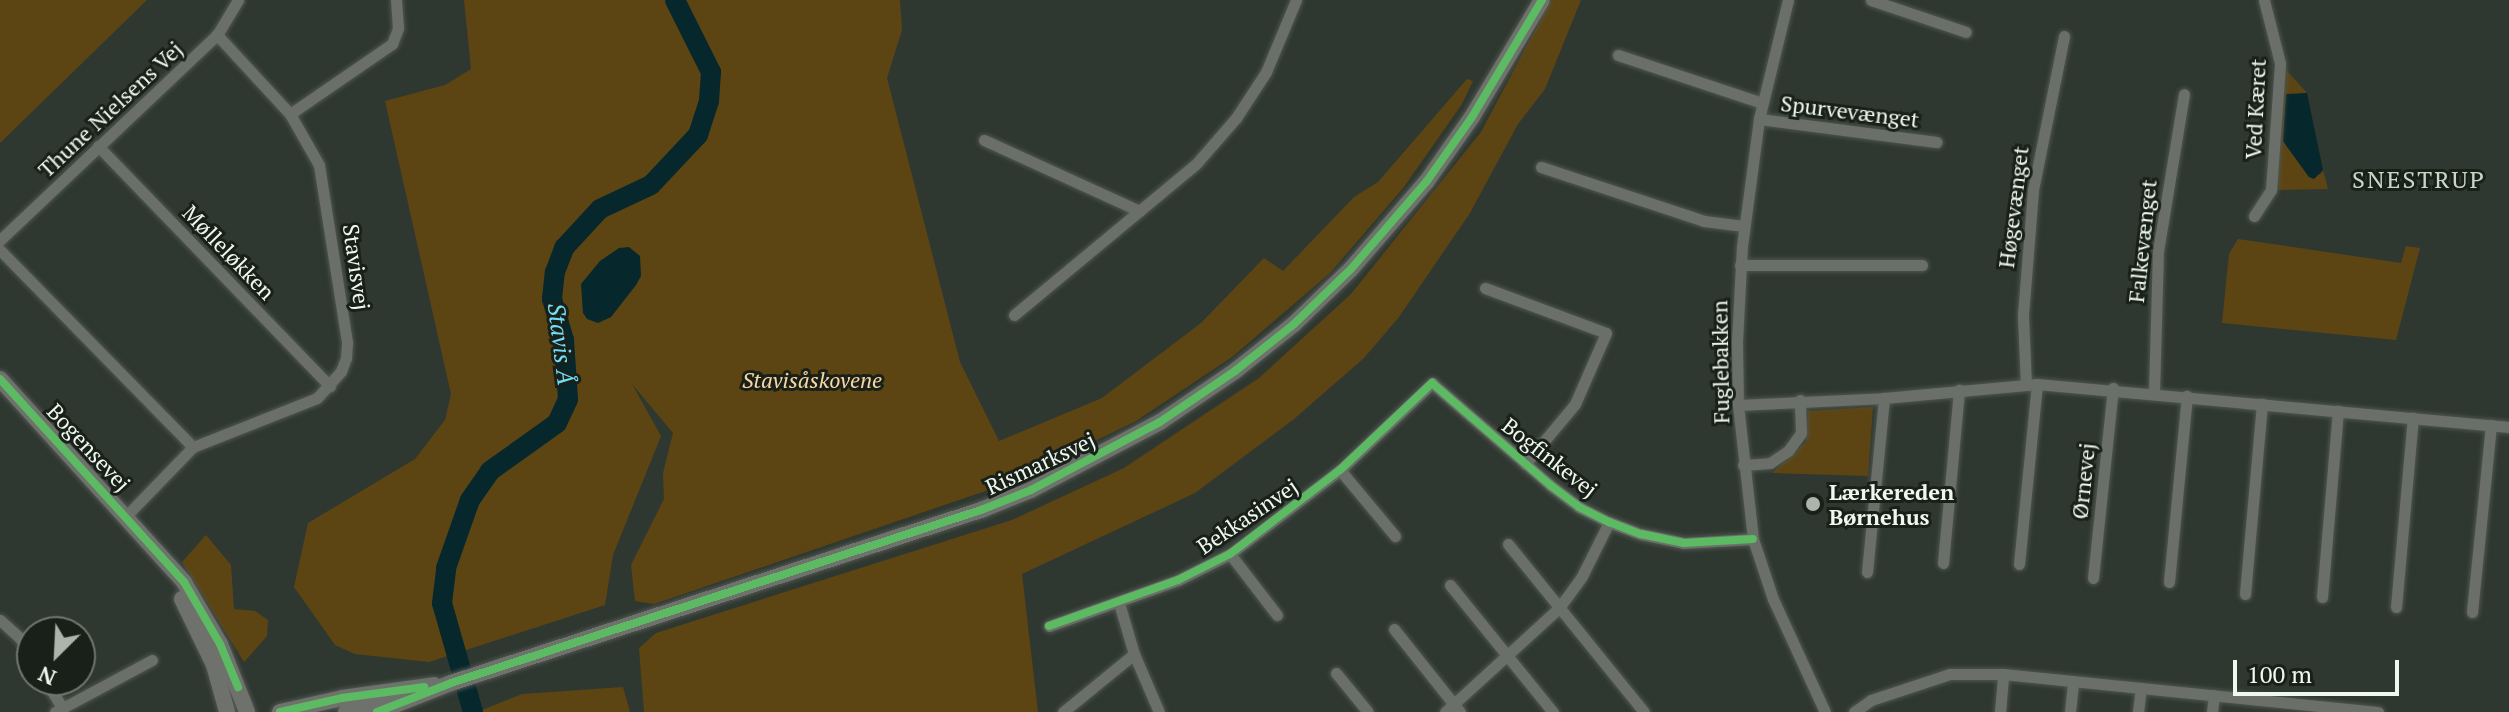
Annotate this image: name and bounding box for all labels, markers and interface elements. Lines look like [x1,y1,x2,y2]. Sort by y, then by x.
street label: Thune Nielsens Vej [32,35,188,183]
street label: Ved Kæret [2239,58,2271,160]
street label: Spurvevænget [1779,89,1921,133]
street label: Høgevænget [1992,145,2034,269]
district label: SNESTRUP [2352,166,2486,194]
street label: Falkevænget [2122,178,2162,304]
street label: Mølleløkken [178,199,280,305]
street label: Stavisvej [338,222,376,312]
street label: Fuglebakken [1706,300,1734,424]
water label: Stavis Å [542,301,580,387]
park label: Stavisåskovene [742,367,882,393]
street label: Bogensevej [42,398,136,496]
street label: Bogfinkevej [1497,412,1603,502]
street label: Rismarksvej [981,426,1099,500]
street label: Ørnevej [2066,442,2100,520]
street label: Bekkasinvej [1192,473,1302,559]
place label: Lærkereden Børnehus [1829,478,1954,530]
marker: Lærkereden Børnehus [1804,495,1822,513]
north arrow [16,616,96,696]
scale bar [2237,644,2403,694]
text: 100 m [2247,658,2312,690]
text: N [33,660,60,693]

